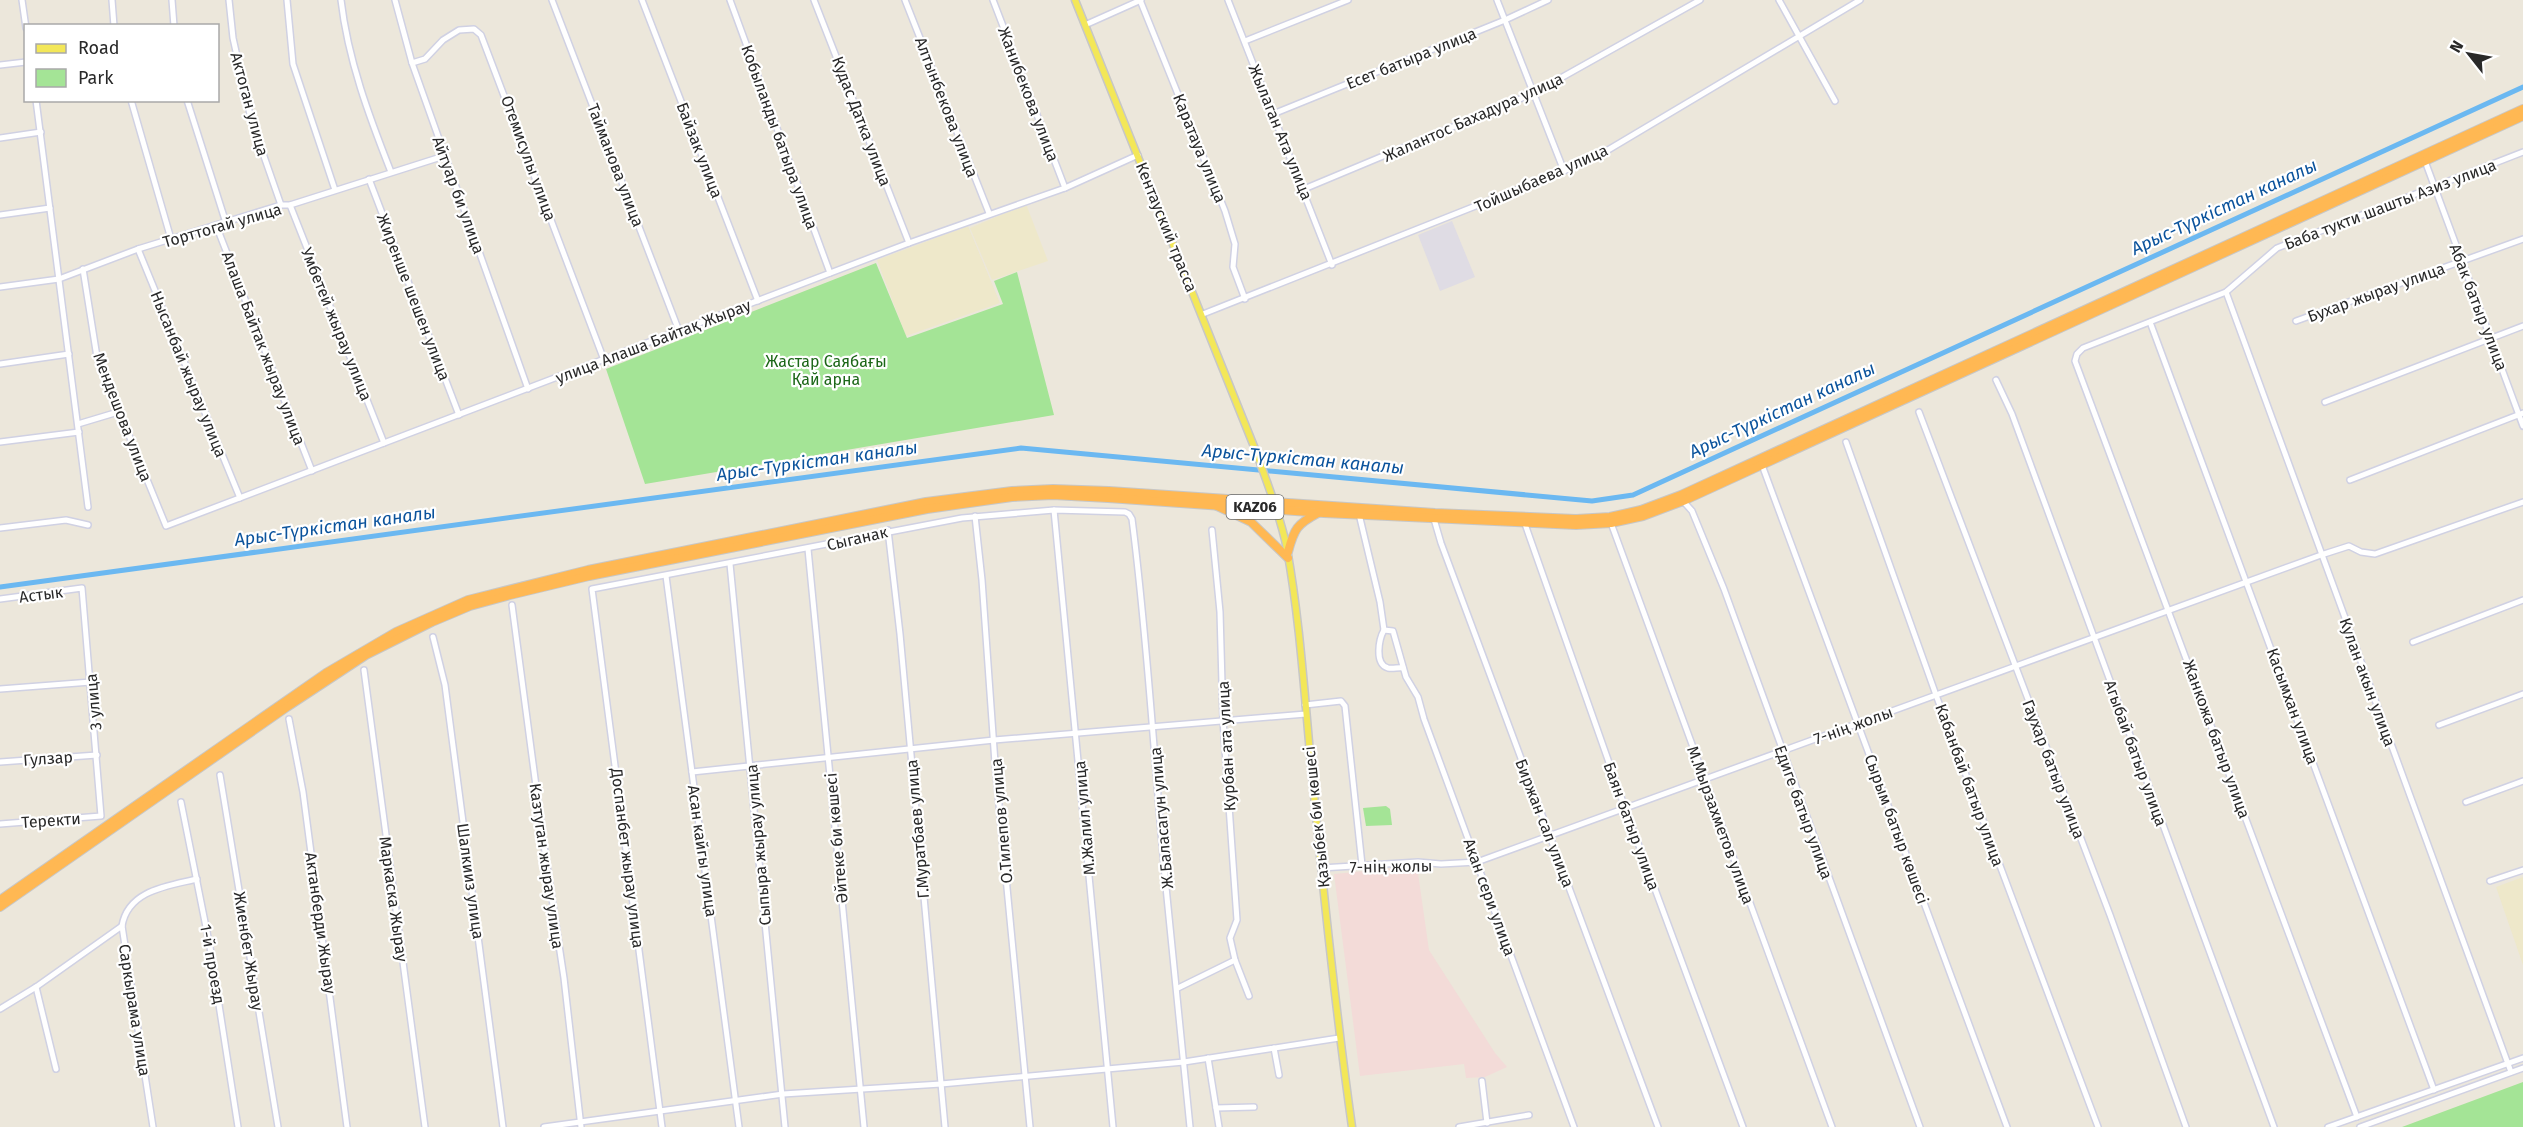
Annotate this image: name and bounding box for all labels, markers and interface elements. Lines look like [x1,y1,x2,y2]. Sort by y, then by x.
legend [24,24,219,102]
street label: Жанибекова улица [994,24,1063,164]
street label: Есет батыра улица [1343,24,1479,93]
north arrow [2439,24,2499,84]
street label: Алтынбекова улица [911,34,982,180]
text: Road [78,37,120,59]
text: N [2446,37,2467,56]
street label: Кобыланды батыра улица [737,42,822,232]
street label: Актоган улица [227,50,273,158]
street label: Кудас Датка улица [828,54,895,189]
street label: Жылаган Ата улица [1245,62,1316,203]
text: Park [78,67,114,89]
street label: Жалантос Бахадура улица [1380,69,1566,166]
street label: Каратауа улица [1169,91,1230,205]
street label: Отемисулы улица [497,93,560,223]
street label: Байзак улица [673,100,727,201]
street label: Тайманова улица [583,101,648,229]
street label: Айтуар би улица [428,134,489,257]
street label: Тойшыбаева улица [1472,141,1611,216]
water label: Арыс-Түркістан каналы [2127,154,2321,260]
street label: Баба тукти шашты Азиз улица [2282,155,2499,254]
street label: Кентауский трасса [1132,159,1201,295]
street label: Торттогай улица [161,199,284,252]
street label: Жиренше шешен улица [373,211,454,383]
street label: Абак батыр улица [2446,241,2511,373]
street label: Умбетей жырау улица [297,245,376,404]
street label: Алаша Байтак жырау улица [218,249,309,448]
street label: Бухар жырау улица [2305,259,2447,326]
street label: Нысанбай жырау улица [146,288,231,460]
street label: улица Алаша Байтақ Жырау [553,295,754,388]
street label: Мендешова улица [89,350,156,484]
park label: Жастар Саябағы Қай арна [765,352,887,389]
water label: Арыс-Түркістан каналы [1685,357,1879,463]
water label: Арыс-Түркістан каналы [714,436,919,486]
water label: Арыс-Түркістан каналы [1200,439,1405,479]
road number: KАZ06 [1226,495,1284,519]
water label: Арыс-Түркістан каналы [232,501,437,551]
street label: Сыганак [825,522,890,555]
street label: Астык [18,582,65,607]
street label: Кулан акын улица [2335,615,2400,749]
street label: Касымхан улица [2263,645,2322,767]
street label: Жанкожа батыр улица [2179,657,2254,821]
street label: 3 улица [82,673,105,731]
street label: Агыбай батыр улица [2100,677,2171,829]
street label: Курбан ата улица [1214,680,1239,812]
street label: Гаухар батыр улица [2018,697,2089,841]
street label: Кабанбай батыр улица [1931,701,2008,869]
street label: 7-нің жолы [1811,702,1895,749]
street label: М.Мырзахметов улица [1683,743,1758,907]
street label: Едиге батыр улица [1770,743,1837,882]
street label: Қазыбек би көшесі [1300,745,1333,889]
street label: Ж.Баласагун улица [1146,746,1177,890]
street label: Гулзар [23,747,74,770]
street label: Сырым батыр көшесі [1861,752,1932,907]
street label: Биржан сал улица [1511,756,1578,890]
street label: О.Тилепов улица [987,758,1016,884]
street label: Г.Муратбаев улица [902,759,933,899]
street label: Баян батыр улица [1599,759,1664,893]
street label: М.Жалил улица [1070,760,1099,876]
street label: Сыпыра жырау улица [742,764,775,926]
street label: Доспанбет жырау улица [607,766,648,949]
street label: Әйтеке би көшесі [821,772,852,904]
street label: Казтуган жырау улица [525,782,568,950]
street label: Асан кайгы улица [684,784,721,918]
street label: Теректи [21,809,81,832]
street label: Шалкииз улица [453,822,488,940]
street label: Маркаска Жырау [375,835,412,963]
street label: Акан сери улица [1459,836,1520,959]
street label: Актанберди Жырау [301,851,340,995]
street label: 7-нің жолы [1349,856,1433,877]
street label: Жиенбет Жырау [230,890,267,1012]
street label: 1-й проезд [196,923,229,1005]
street label: Саркырама улица [115,943,154,1077]

